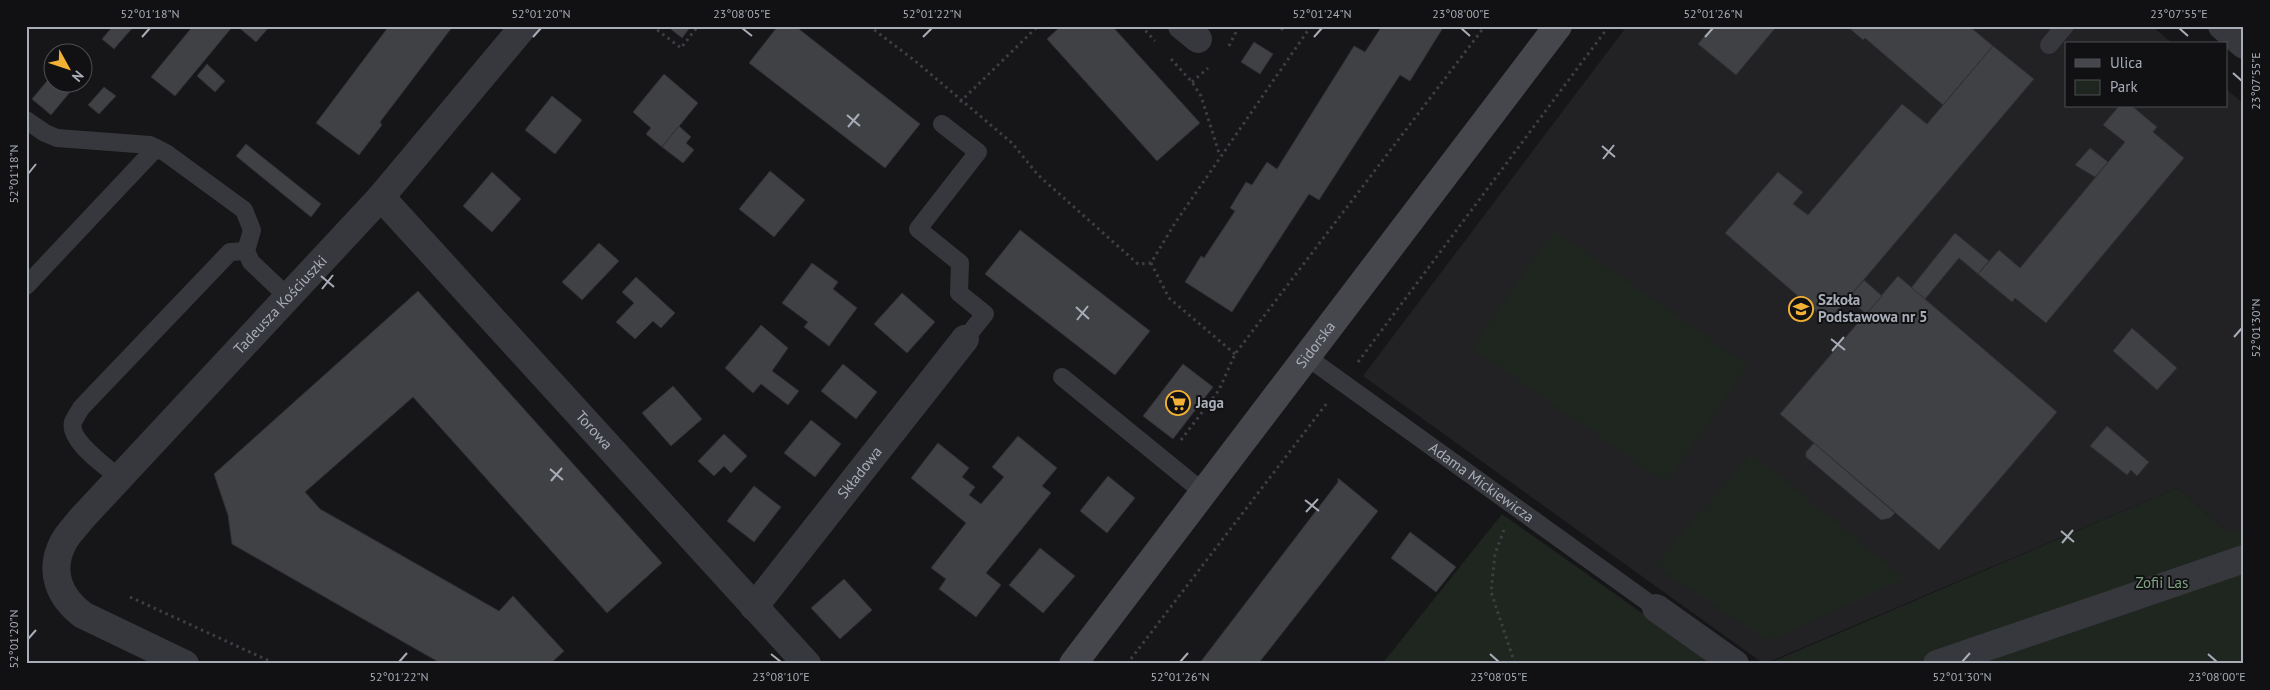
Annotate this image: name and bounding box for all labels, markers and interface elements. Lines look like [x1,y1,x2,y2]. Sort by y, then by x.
text: 52°01'18"N [120,6,180,21]
text: 52°01'20"N [511,6,571,21]
text: 23°08'05"E [713,6,771,21]
text: 52°01'22"N [902,6,962,21]
text: 52°01'24"N [1292,6,1352,21]
text: 23°08'00"E [1432,6,1490,21]
text: 52°01'26"N [1683,6,1743,21]
text: 23°07'55"E [2150,6,2208,21]
north arrow [42,42,92,92]
legend [2065,42,2228,108]
text: 23°07'55"E [2248,52,2263,110]
text: Ulica [2110,53,2142,72]
text: N [68,67,88,86]
text: Park [2110,77,2138,96]
text: 52°01'18"N [6,144,21,204]
street label: Tadeusza Kościuszki [229,251,331,358]
place label: Szkoła Podstawowa nr 5 [1818,290,1928,326]
school or university icon: Szkoła Podstawowa nr 5 [1788,296,1814,322]
text: 52°01'30"N [2248,298,2263,358]
street label: Sidorska [1291,317,1339,372]
supermarket icon: Jaga [1165,390,1191,416]
place label: Jaga [1195,393,1224,412]
street label: Torowa [572,407,617,453]
street label: Adama Mickiewicza [1426,438,1538,526]
street label: Składowa [833,442,886,502]
park label: Zofii Las [2136,573,2188,592]
text: 52°01'20"N [6,609,21,669]
text: 52°01'22"N [369,669,429,684]
text: 23°08'10"E [752,669,810,684]
text: 52°01'26"N [1150,669,1210,684]
text: 23°08'05"E [1470,669,1528,684]
text: 52°01'30"N [1932,669,1992,684]
text: 23°08'00"E [2188,669,2246,684]

